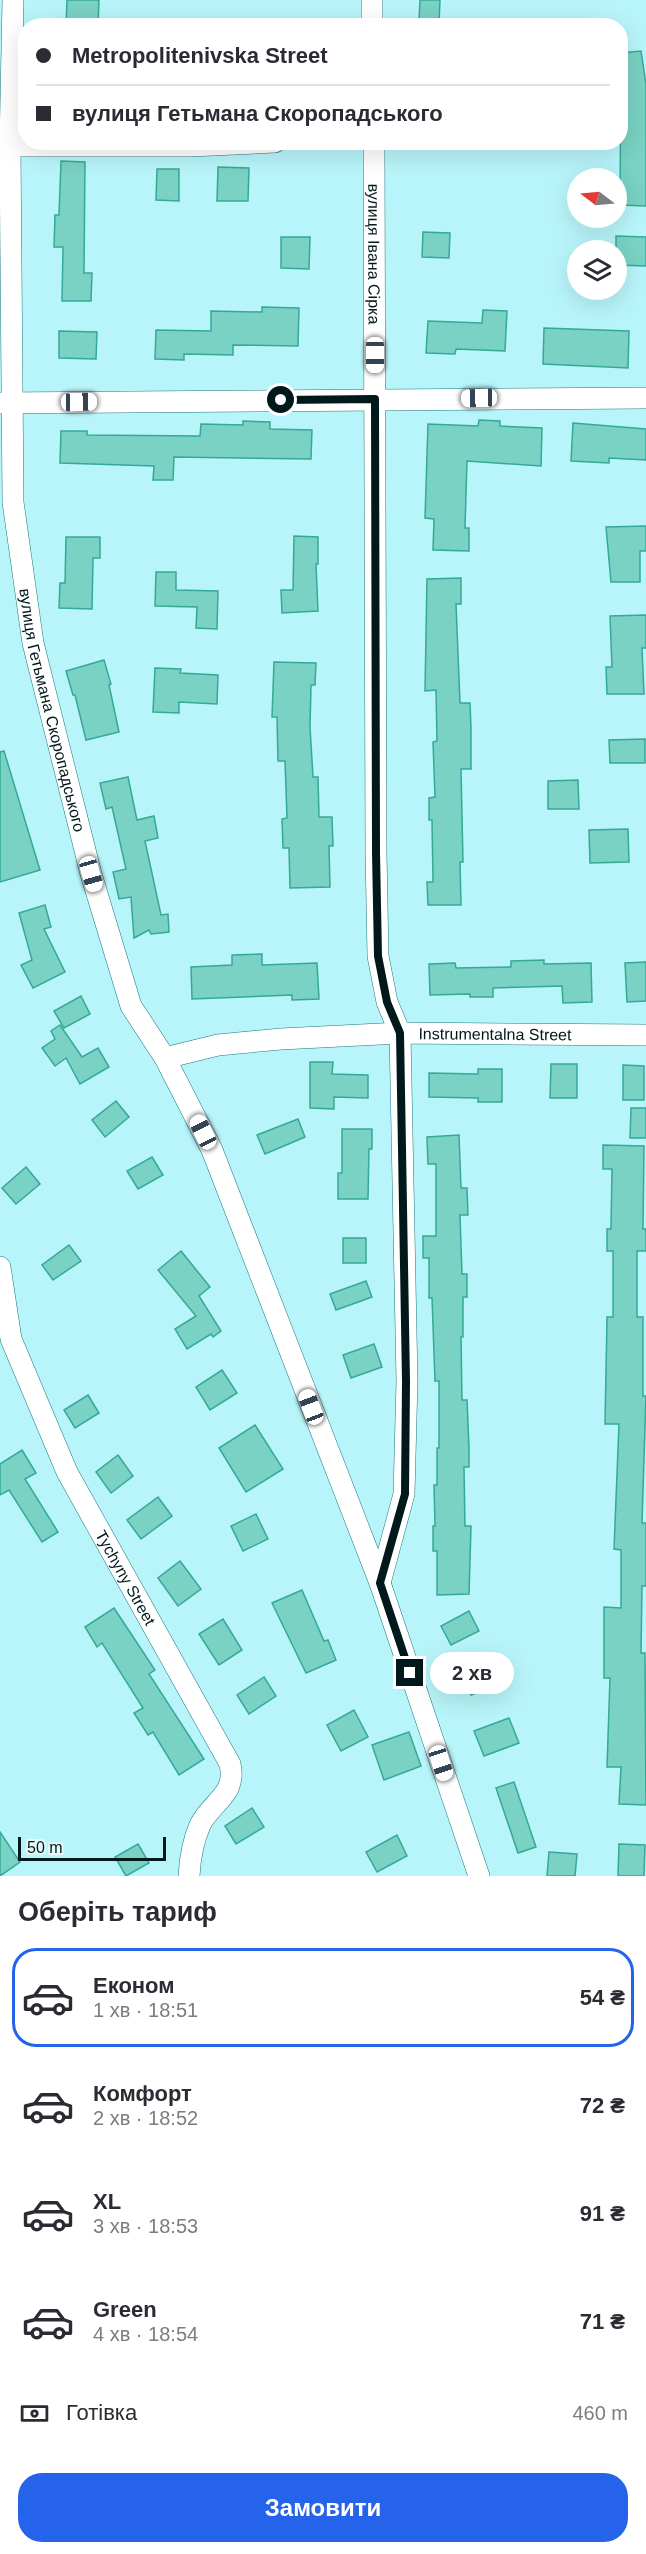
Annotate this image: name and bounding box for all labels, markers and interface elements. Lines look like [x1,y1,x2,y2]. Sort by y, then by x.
text: Metropolitenivska Street [72,43,328,68]
text: вулиця Гетьмана Скоропадського [72,101,443,126]
north arrow [567,168,627,228]
map controls [567,168,627,300]
street label: вулиця Івана Сірка [366,184,383,324]
button: layers [567,240,627,300]
car [366,337,384,373]
route start [267,386,294,413]
car [461,389,497,407]
car [61,393,97,411]
street label: вулиця Гетьмана Скоропадського [17,587,89,834]
car [77,854,105,894]
street label: Instrumentalna Street [418,1025,572,1043]
car [187,1112,219,1152]
car [296,1387,326,1427]
street label: Tychyny Street [93,1527,159,1628]
callout: 2 хв [431,1652,515,1694]
route end [396,1659,423,1686]
text: 2 хв [452,1662,492,1684]
car [427,1743,455,1783]
scale bar [18,1834,166,1862]
text: 50 m [27,1839,63,1856]
text: Оберіть тариф [18,1897,217,1927]
icon: car [21,1971,75,2025]
text: Економ [93,1973,175,1998]
text: 54 ₴ [580,1985,625,2010]
text: 1 хв · 18:51 [93,1999,198,2021]
icon: car [21,2079,75,2133]
text: Комфорт [93,2081,192,2106]
text: 72 ₴ [580,2093,625,2118]
text: 2 хв · 18:52 [93,2107,198,2129]
icon: car [21,2187,75,2241]
text: XL [93,2189,121,2214]
text: 91 ₴ [580,2201,625,2226]
text: 3 хв · 18:53 [93,2215,198,2237]
icon: car [21,2295,75,2349]
text: Green [93,2297,157,2322]
text: 71 ₴ [580,2309,625,2334]
text: 4 хв · 18:54 [93,2323,198,2345]
icon: cash [18,2397,51,2430]
text: Готівка [66,2400,137,2425]
text: 460 m [572,2402,628,2424]
button: Замовити [18,2473,628,2542]

